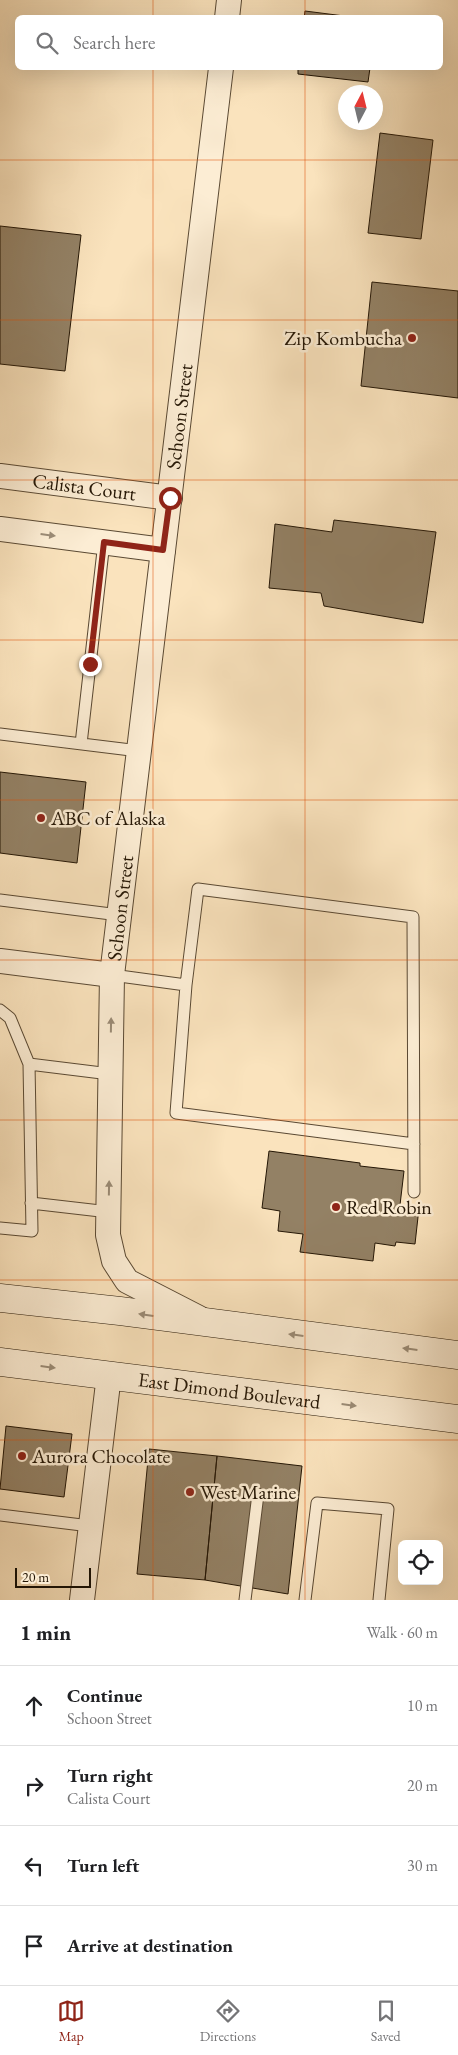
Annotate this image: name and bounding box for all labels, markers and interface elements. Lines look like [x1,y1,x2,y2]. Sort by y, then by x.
search box [15,15,443,70]
icon: search [33,29,61,57]
text: Search here [73,30,155,55]
north arrow [338,85,383,130]
place label: Zip Kombucha [284,325,402,351]
marker: Zip Kombucha [406,332,418,344]
street label: Schoon Street [160,362,198,471]
street label: Calista Court [31,467,138,507]
route start [159,487,182,510]
one-way arrow [41,531,57,539]
route end [79,653,102,676]
place label: ABC of Alaska [50,805,165,831]
marker: ABC of Alaska [35,812,47,824]
street label: Schoon Street [101,853,139,962]
one-way arrow [107,1017,115,1033]
one-way arrow [105,1179,113,1195]
place label: Red Robin [346,1194,432,1220]
marker: Red Robin [330,1201,342,1213]
one-way arrow [138,1311,154,1319]
one-way arrow [288,1331,304,1339]
one-way arrow [401,1345,417,1353]
one-way arrow [41,1364,57,1372]
street label: East Dimond Boulevard [136,1366,323,1415]
one-way arrow [341,1401,357,1409]
place label: Aurora Chocolate [31,1443,170,1469]
marker: Aurora Chocolate [16,1450,28,1462]
place label: West Marine [200,1479,297,1505]
marker: West Marine [184,1486,196,1498]
map controls [398,1540,443,1585]
button: locate [398,1540,443,1585]
scale bar [15,1565,91,1588]
text: 20 m [22,1568,49,1586]
text: 1 min [20,1619,71,1646]
text: Walk · 60 m [367,1622,438,1643]
text: Continue [67,1683,142,1708]
icon: ahead [20,1692,48,1720]
text: 10 m [407,1695,438,1716]
text: Schoon Street [67,1708,152,1729]
text: Turn right [67,1763,153,1788]
icon: right [20,1772,48,1800]
text: 20 m [407,1775,438,1796]
text: Calista Court [67,1788,150,1809]
icon: left [20,1852,48,1880]
text: Turn left [67,1853,139,1878]
text: 30 m [407,1855,438,1876]
icon: arrive [20,1932,48,1960]
text: Arrive at destination [67,1933,233,1958]
tab: Map [57,1997,85,2045]
tab: Directions [200,1997,256,2045]
tab: Saved [371,1997,401,2045]

